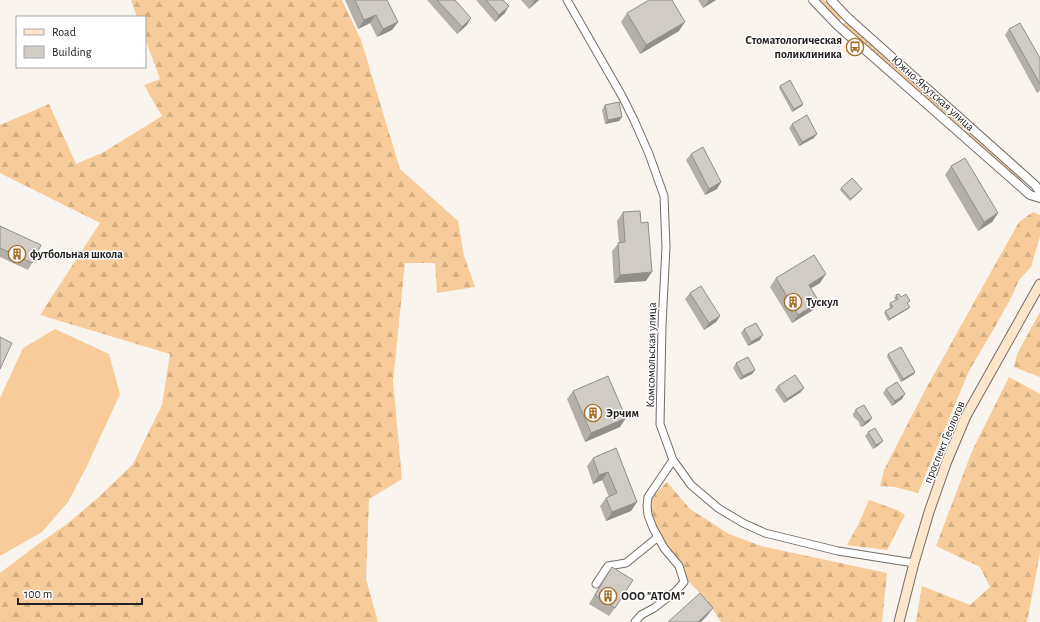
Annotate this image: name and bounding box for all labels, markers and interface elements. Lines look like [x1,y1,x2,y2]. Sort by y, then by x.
legend [16,16,146,68]
text: Road [52,26,76,38]
place label: Стоматологическая поликлиника [745,34,842,60]
bus stop icon: Стоматологическая поликлиника [845,37,865,57]
text: Building [52,46,92,58]
street label: Южно-Якутская улица [889,53,977,134]
building icon: футбольная школа [7,244,27,264]
place label: футбольная школа [30,248,123,261]
building icon: Тускул [783,292,803,312]
place label: Тускул [806,296,838,309]
street label: Комсомольская улица [644,302,659,408]
street label: проспект Геологов [921,399,967,485]
building icon: Эрчим [583,403,603,423]
place label: Эрчим [606,407,639,419]
scale bar [18,580,142,606]
building icon: ООО "АТОМ" [598,586,618,606]
text: 100 m [24,588,52,600]
place label: ООО "АТОМ" [621,590,685,602]

